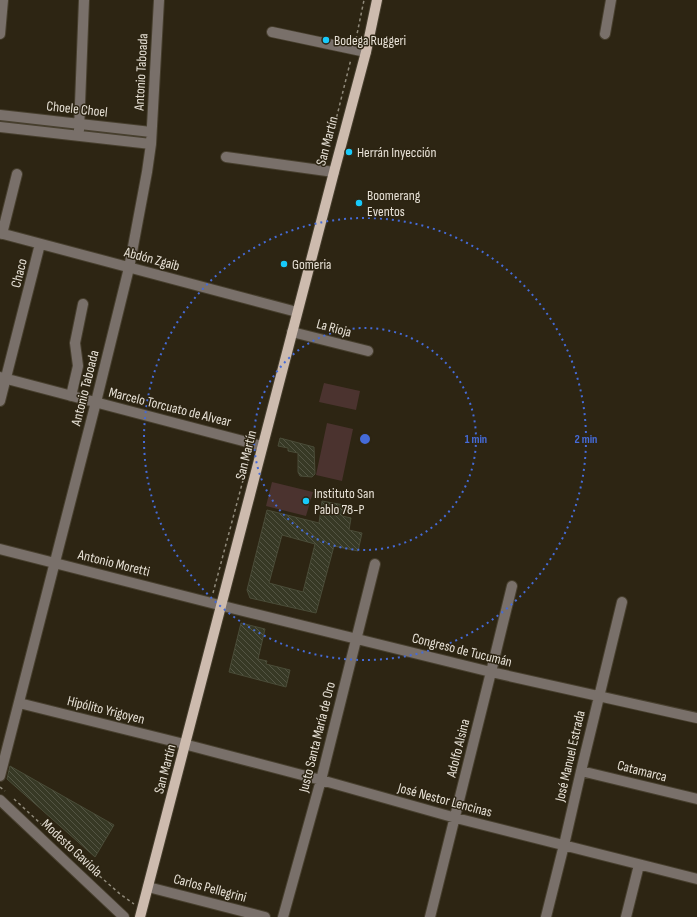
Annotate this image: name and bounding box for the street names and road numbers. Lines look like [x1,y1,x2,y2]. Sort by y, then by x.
street label: Antonio Taboada [130,33,152,112]
street label: Choele Choel [46,97,108,121]
street label: San Martín [312,114,342,168]
street label: Abdón Zgaib [121,243,182,275]
street label: Chaco [7,256,31,289]
street label: La Rioja [315,315,353,341]
street label: Antonio Taboada [67,348,103,429]
street label: Marcelo Torcuato de Alvear [107,384,233,430]
street label: San Martín [232,429,260,481]
street label: Antonio Moretti [75,546,152,580]
street label: Congreso de Tucumán [410,629,514,671]
street label: Justo Santa María de Oro [295,680,339,795]
street label: Hipólito Yrigoyen [66,692,146,728]
street label: José Manuel Estrada [551,709,589,804]
street label: Adolfo Alsina [442,717,473,780]
street label: San Martín [150,742,180,796]
street label: Catamarca [615,757,669,785]
street label: José Nestor Lencinas [395,779,494,821]
street label: Modesto Gaviola [38,816,106,880]
street label: Carlos Pellegrini [172,870,248,906]

